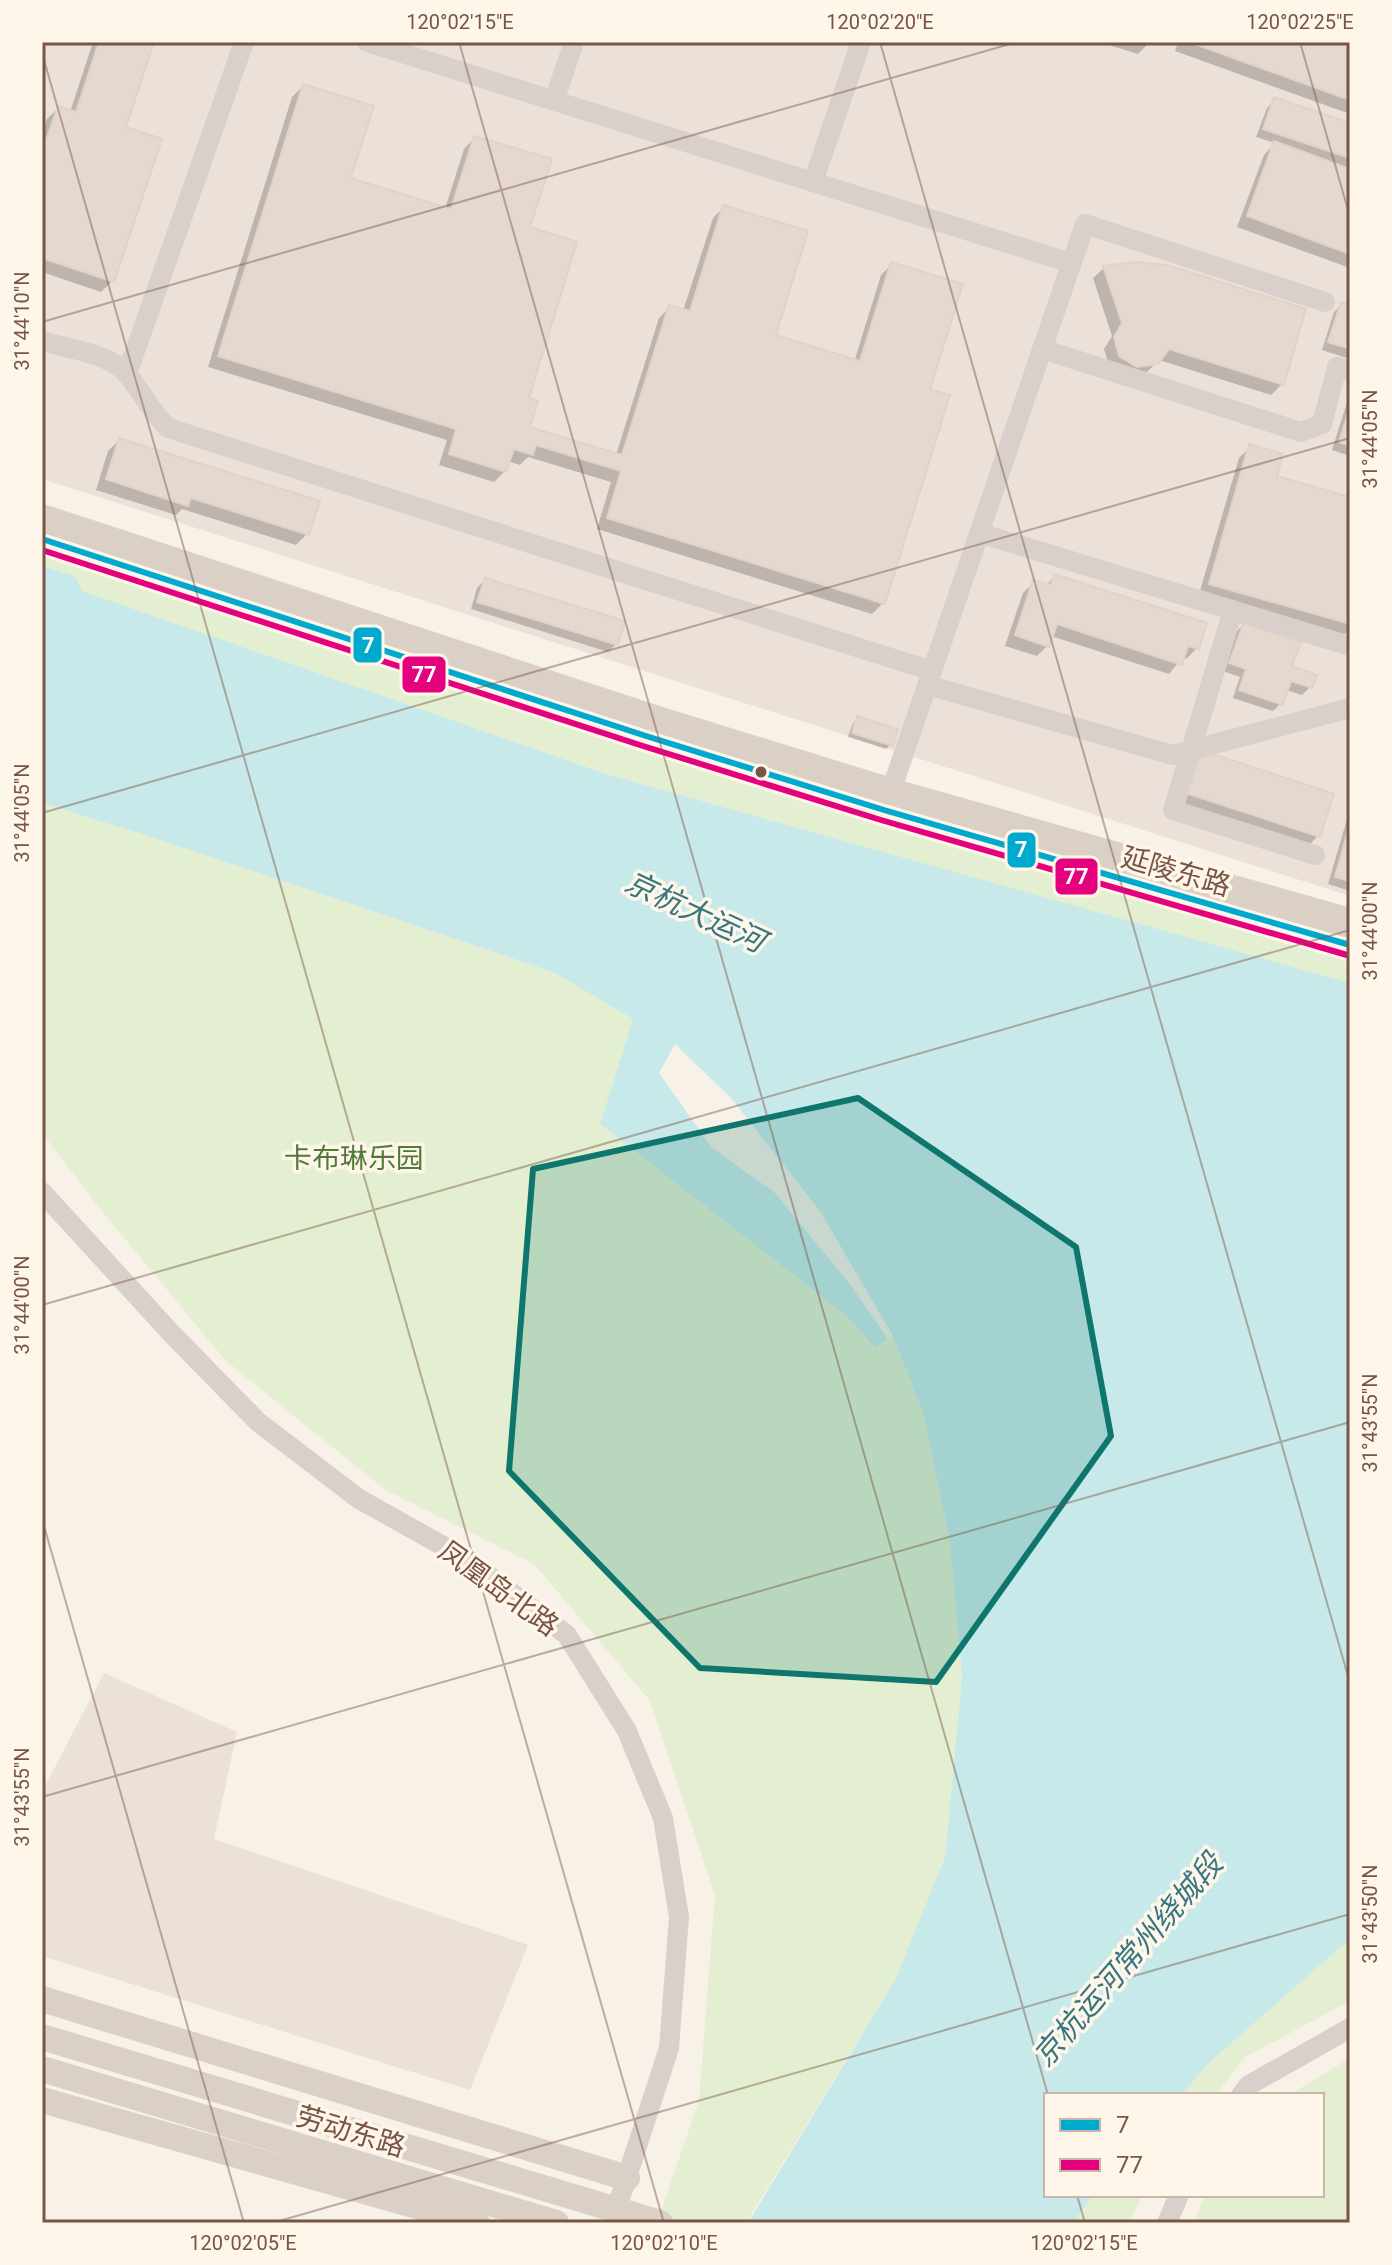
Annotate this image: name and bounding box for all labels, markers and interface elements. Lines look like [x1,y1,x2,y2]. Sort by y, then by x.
text: 120°02'15"E [406,10,514,34]
text: 120°02'20"E [826,10,934,34]
text: 120°02'25"E [1246,10,1354,34]
text: 31°44'10"N [10,271,34,371]
text: 31°44'05"N [1358,389,1382,489]
line badge: 7 [352,626,383,664]
text: 7 [362,633,374,658]
line badge: 77 [401,655,447,694]
text: 77 [411,662,437,687]
text: 31°44'05"N [10,763,34,863]
unlabelled marker [753,764,769,780]
line badge: 7 [1006,831,1037,869]
text: 7 [1015,837,1027,862]
street label: 延陵东路 [1117,840,1234,903]
line badge: 77 [1054,857,1099,896]
water label: 京杭大运河 [620,864,775,961]
text: 77 [1063,864,1089,889]
text: 31°44'00"N [1358,881,1382,981]
park label: 卡布琳乐园 [284,1142,424,1175]
text: 31°44'00"N [10,1255,34,1355]
text: 31°43'55"N [1358,1373,1382,1473]
street label: 凤凰岛北路 [432,1534,565,1643]
text: 31°43'55"N [10,1747,34,1847]
water label: 京杭运河常州绕城段 [1026,1844,1231,2073]
text: 31°43'50"N [1358,1864,1382,1964]
legend [1044,2093,1324,2197]
street label: 劳动东路 [292,2099,409,2164]
text: 7 [1116,2111,1130,2139]
text: 77 [1116,2151,1143,2179]
text: 120°02'05"E [189,2231,297,2255]
text: 120°02'10"E [610,2231,718,2255]
text: 120°02'15"E [1030,2231,1138,2255]

